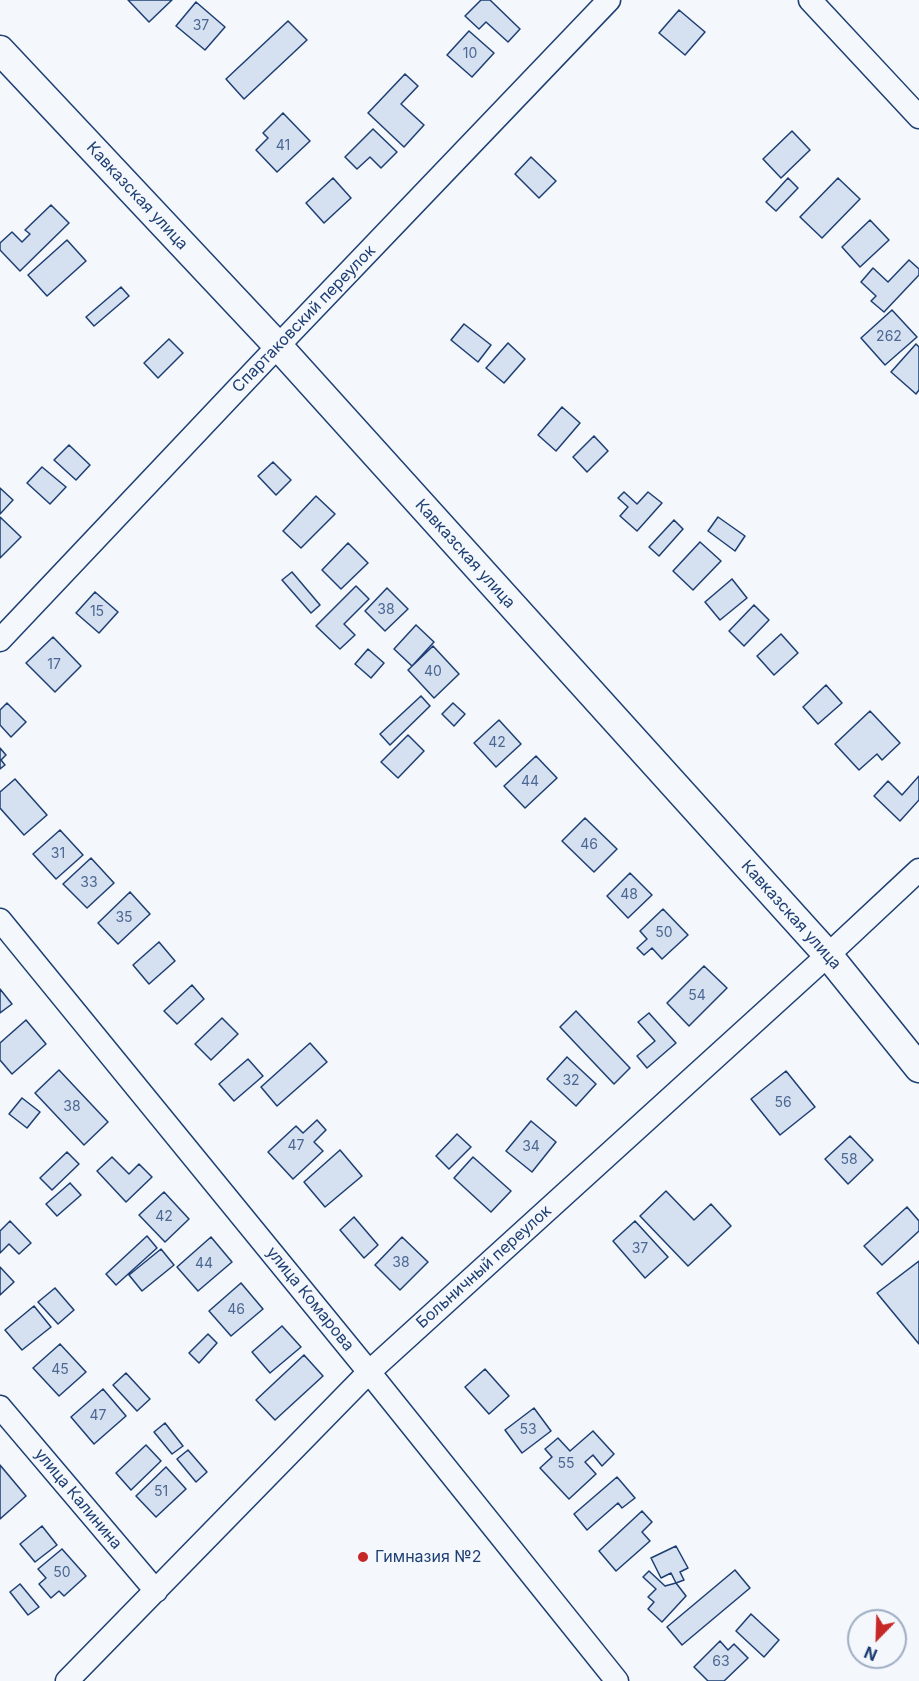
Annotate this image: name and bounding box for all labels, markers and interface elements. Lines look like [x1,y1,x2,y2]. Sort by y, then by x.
house number: 37 [193,18,209,34]
house number: 10 [463,46,477,62]
street label: Кавказская улица [82,138,192,254]
house number: 41 [276,138,290,154]
street label: Спартаковский переулок [228,241,380,397]
house number: 262 [876,329,902,345]
street label: Кавказская улица [411,496,519,612]
house number: 38 [377,602,395,618]
house number: 15 [90,604,104,620]
house number: 17 [47,657,61,673]
house number: 40 [424,664,442,680]
house number: 42 [488,735,506,751]
house number: 44 [521,774,539,790]
house number: 46 [580,837,598,853]
house number: 31 [51,846,65,862]
street label: Кавказская улица [737,857,845,973]
house number: 33 [80,875,98,891]
house number: 48 [620,887,638,903]
house number: 35 [115,910,133,926]
house number: 50 [655,925,673,941]
house number: 54 [688,988,706,1004]
house number: 32 [562,1073,580,1089]
house number: 56 [774,1095,792,1111]
house number: 38 [63,1099,81,1115]
house number: 47 [288,1138,304,1154]
house number: 34 [522,1139,540,1155]
house number: 58 [840,1152,858,1168]
street label: Больничный переулок [413,1201,555,1333]
house number: 42 [155,1209,173,1225]
house number: 37 [632,1241,648,1257]
street label: улица Комарова [262,1243,358,1355]
house number: 38 [392,1255,410,1271]
house number: 44 [195,1256,213,1272]
house number: 46 [227,1302,245,1318]
house number: 45 [51,1362,69,1378]
house number: 47 [90,1408,106,1424]
house number: 53 [519,1422,537,1438]
street label: улица Калинина [30,1445,126,1553]
house number: 55 [557,1456,575,1472]
house number: 51 [154,1484,168,1500]
place label: Гимназия №2 [375,1547,482,1567]
marker: Гимназия №2 [356,1550,370,1564]
house number: 50 [53,1565,71,1581]
north arrow [847,1609,907,1669]
text: N [861,1642,880,1665]
house number: 63 [712,1654,730,1670]

